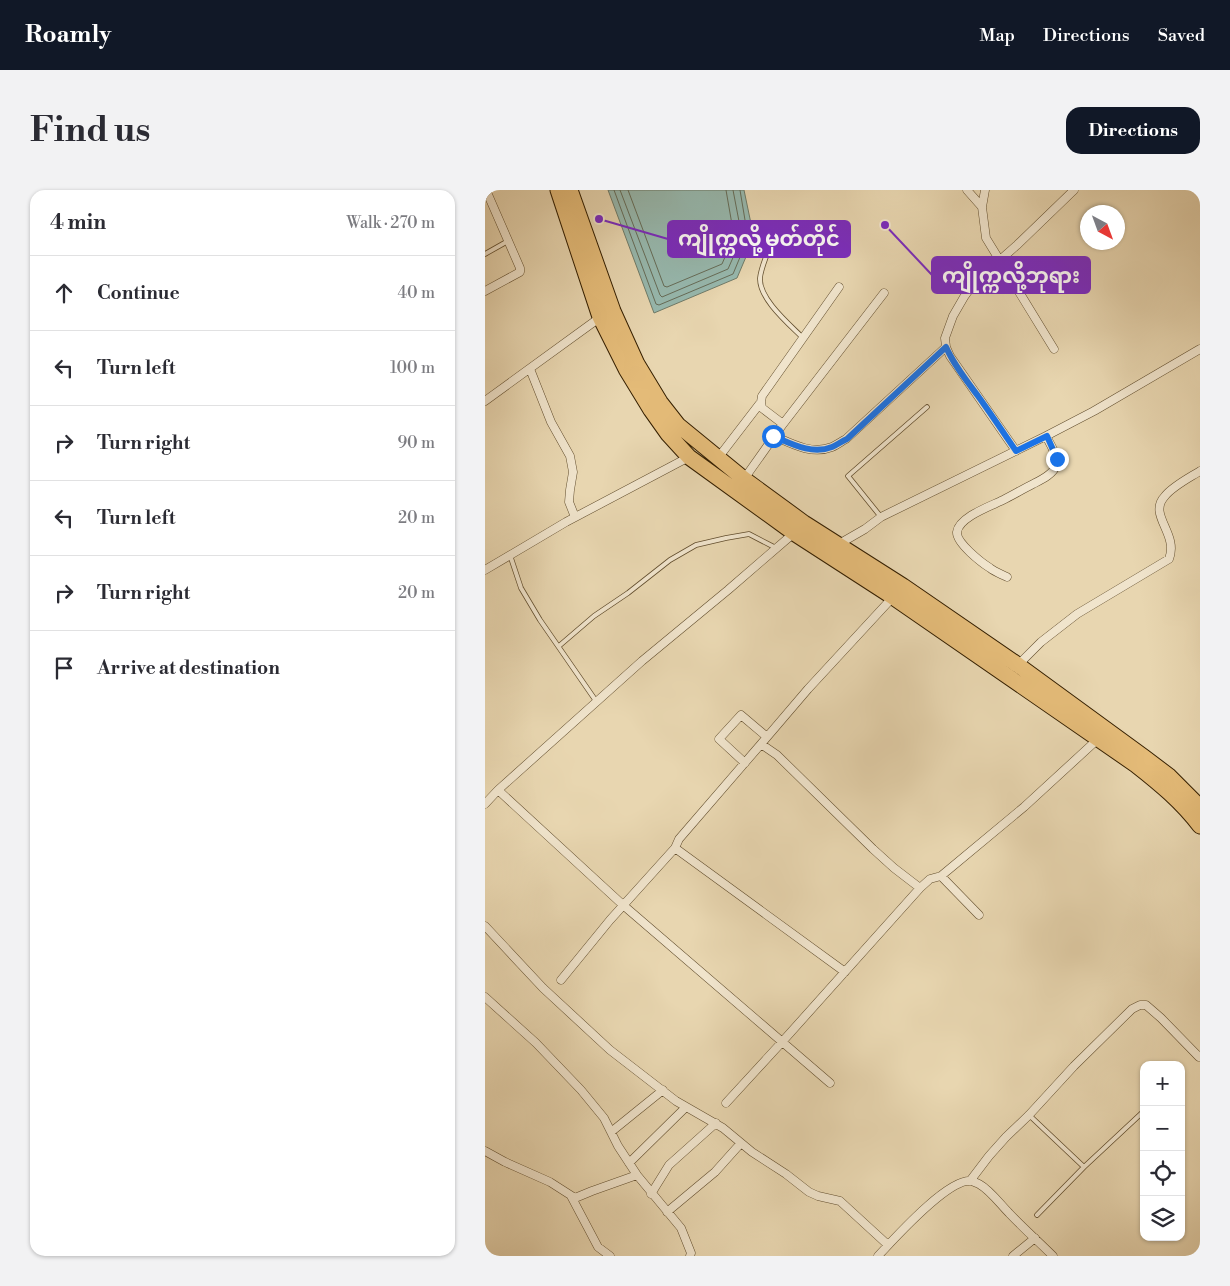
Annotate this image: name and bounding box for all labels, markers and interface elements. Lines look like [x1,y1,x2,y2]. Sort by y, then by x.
text: Roamly [25,20,111,50]
text: Map [979,24,1015,47]
text: Directions [1043,24,1130,47]
text: Saved [1158,24,1205,47]
button: Directions [1066,107,1200,154]
text: Find us [30,109,150,152]
north arrow [1080,205,1125,250]
text: 4 min [50,210,106,236]
text: Walk · 270 m [346,213,435,233]
callout: ကျိုက္ကလို့ မှတ်တိုင် [668,221,850,257]
text: ကျိုက္ကလို့ မှတ်တိုင် [678,223,840,257]
callout: ကျိုက္ကလို့ဘုရား [932,257,1090,293]
text: ကျိုက္ကလို့ဘုရား [942,260,1080,294]
icon: ahead [50,279,78,307]
text: Continue [97,281,180,305]
text: 40 m [398,283,435,303]
icon: left [50,354,78,382]
text: Turn left [97,356,176,380]
text: 100 m [390,358,435,378]
route start [762,425,785,448]
icon: right [50,429,78,457]
text: Turn right [97,431,190,455]
text: 90 m [397,433,435,453]
route end [1046,448,1069,471]
icon: left [50,504,78,532]
text: Turn left [97,506,176,530]
text: 20 m [398,508,435,528]
icon: right [50,579,78,607]
text: Turn right [97,581,190,605]
text: 20 m [398,583,435,603]
icon: arrive [50,654,78,682]
text: Arrive at destination [97,656,280,680]
map controls [1140,1061,1185,1241]
button: + [1140,1061,1185,1106]
button: − [1140,1106,1185,1151]
button: locate [1140,1151,1185,1196]
button: layers [1140,1196,1185,1241]

